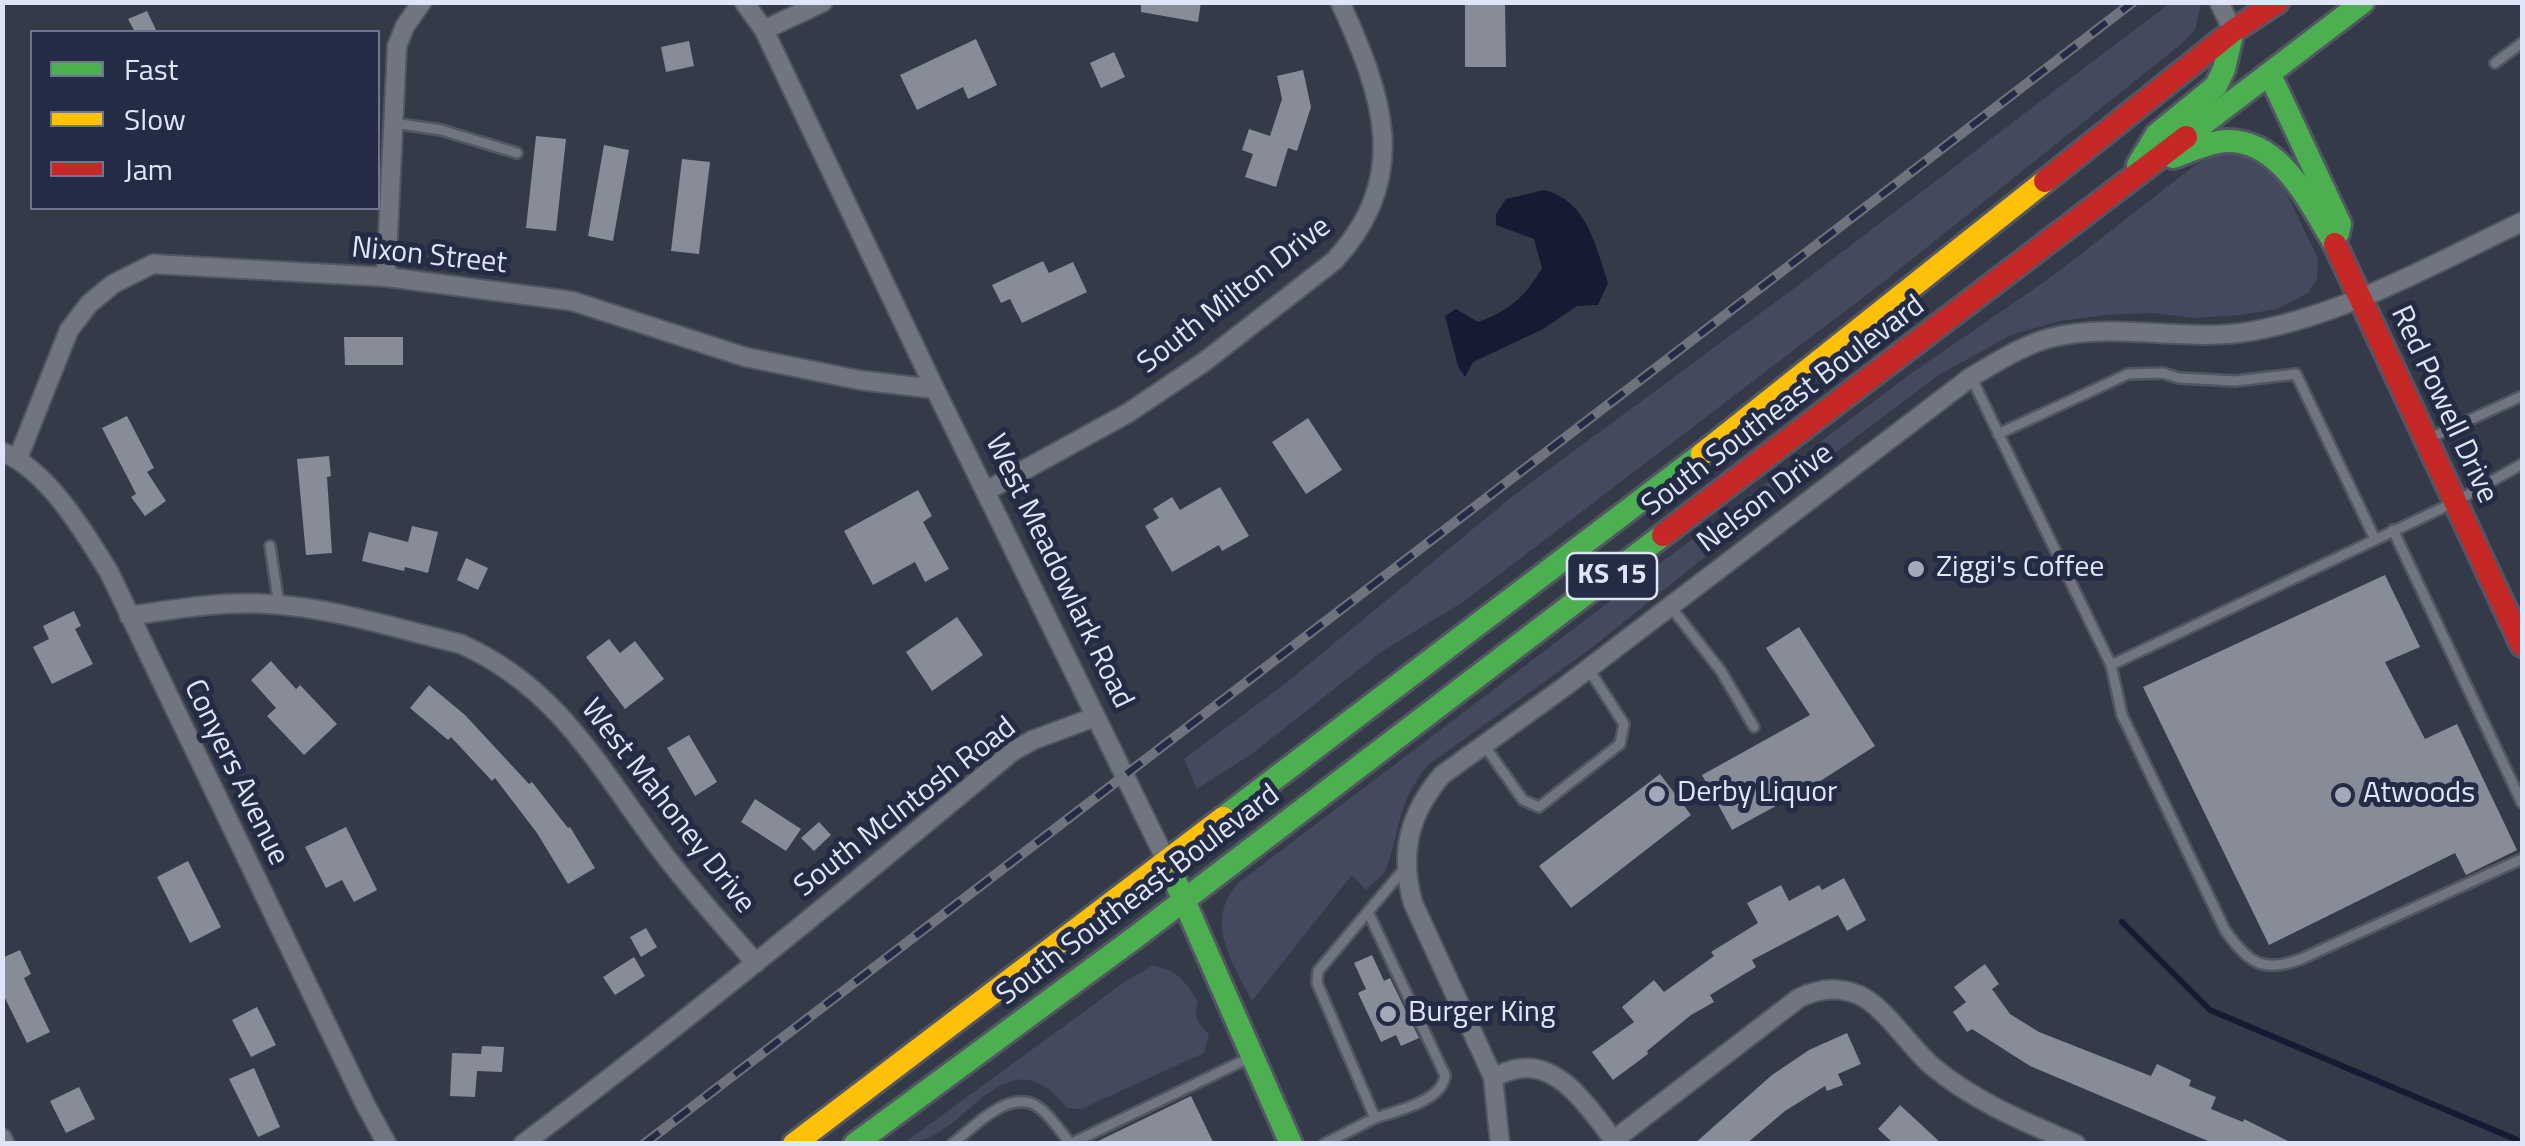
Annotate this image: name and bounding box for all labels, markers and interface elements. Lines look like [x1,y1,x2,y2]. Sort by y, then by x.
legend [30,30,380,210]
text: Fast [124,46,178,92]
text: Slow [124,96,186,142]
text: Jam [124,146,173,192]
street label: South Milton Drive [1131,210,1339,382]
street label: Nixon Street [350,231,508,283]
street label: South Southeast Boulevard [1636,289,1932,525]
street label: Red Powell Drive [2382,301,2504,509]
street label: West Meadowlark Road [976,429,1140,715]
street label: Nelson Drive [1691,436,1841,562]
place label: Ziggi's Coffee [1936,551,2104,587]
road number: KS 15 [1567,553,1657,599]
marker: Ziggi's Coffee [1905,558,1927,580]
street label: Conyers Avenue [175,674,295,872]
street label: West Mahoney Drive [572,693,762,921]
street label: South McIntosh Road [788,710,1024,906]
place label: Derby Liquor [1677,776,1837,812]
place label: Atwoods [2363,777,2475,813]
street label: South Southeast Boulevard [991,778,1287,1014]
marker: Derby Liquor [1646,783,1668,805]
marker: Atwoods [2332,784,2354,806]
place label: Burger King [1408,996,1555,1032]
marker: Burger King [1377,1003,1399,1025]

